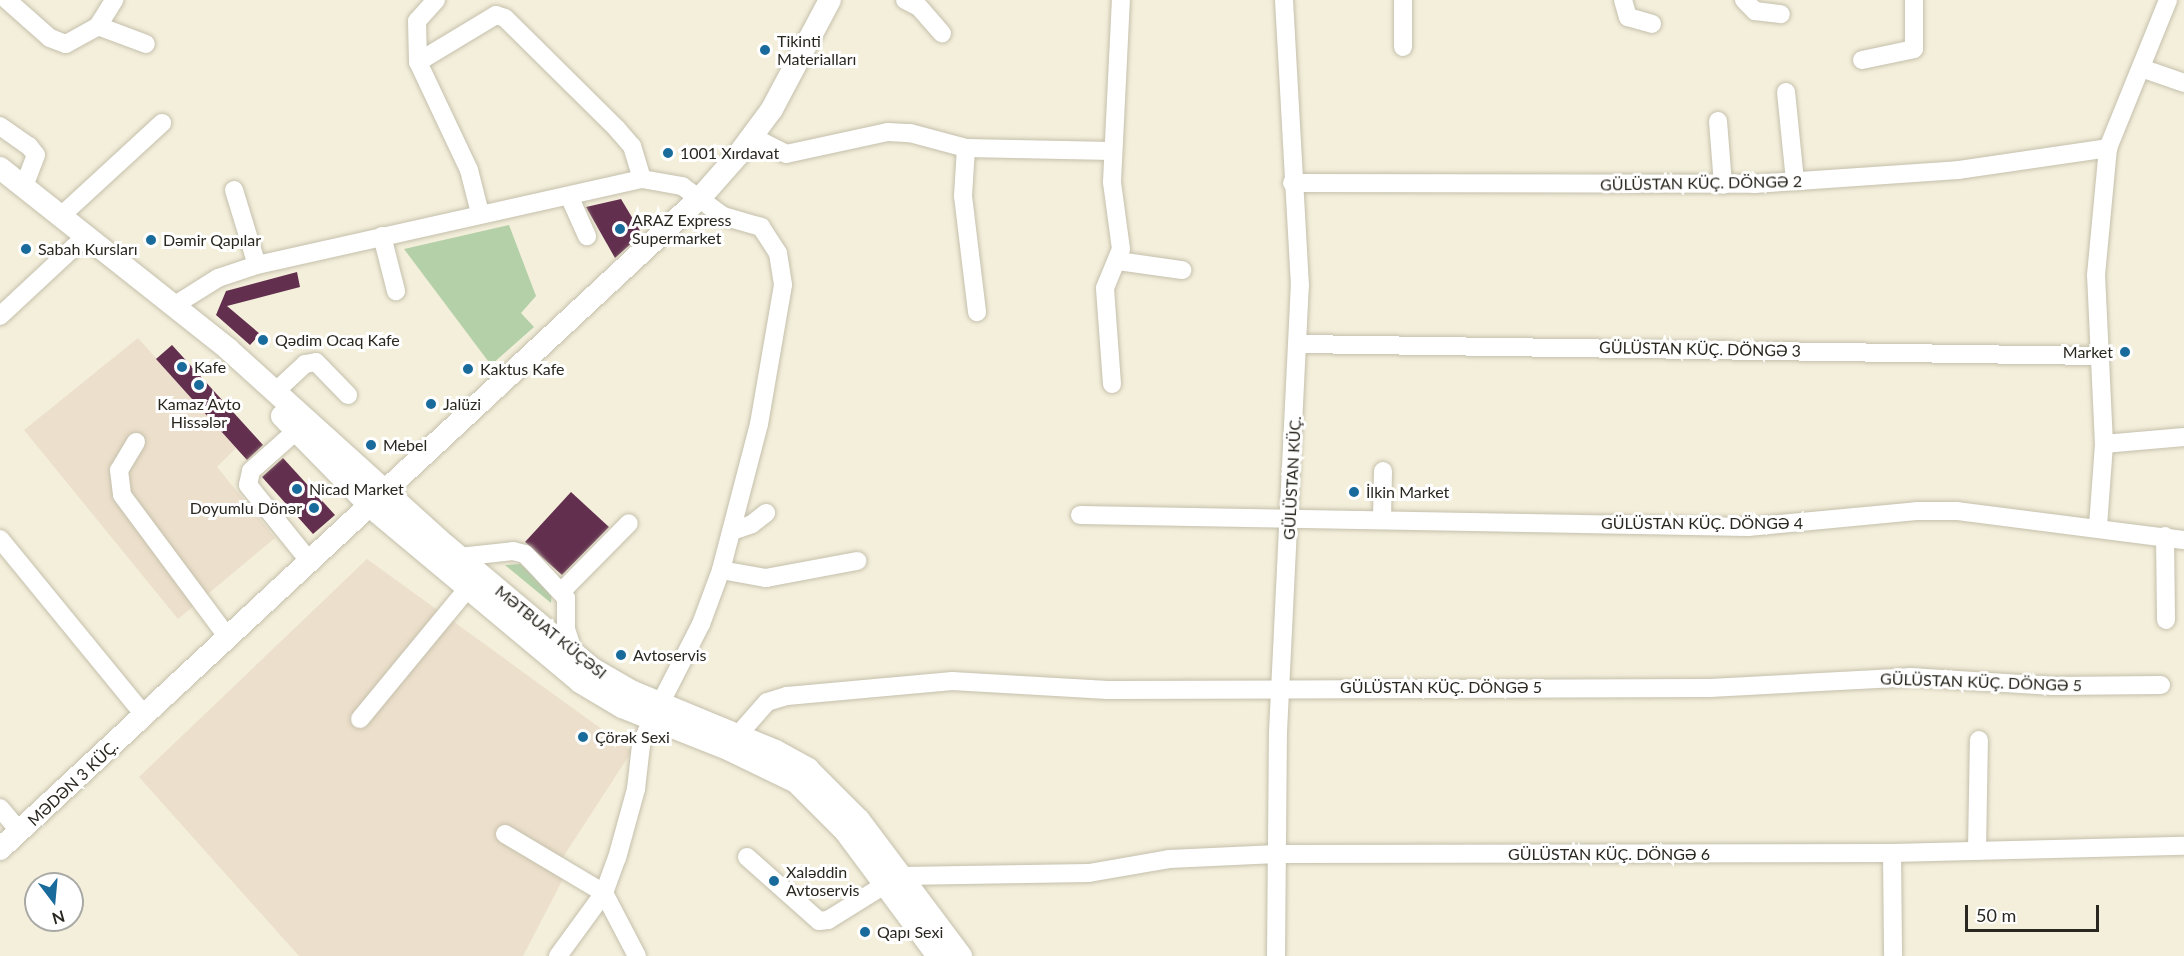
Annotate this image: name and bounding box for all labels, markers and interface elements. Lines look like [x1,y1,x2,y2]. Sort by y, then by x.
place label: Tikinti Materialları [777,31,856,69]
marker: Tikinti Materialları [758,43,772,57]
place label: 1001 Xırdavat [680,143,779,163]
marker: 1001 Xırdavat [661,146,675,160]
street label: GÜLÜSTAN KÜÇ. DÖNGƏ 2 [1600,172,1802,194]
place label: ARAZ Express Supermarket [632,210,731,248]
marker: ARAZ Express Supermarket [613,222,627,236]
place label: Dəmir Qapılar [163,230,261,250]
marker: Dəmir Qapılar [144,233,158,247]
place label: Sabah Kursları [38,239,138,259]
marker: Sabah Kursları [19,242,33,256]
place label: Qədim Ocaq Kafe [275,330,400,350]
marker: Qədim Ocaq Kafe [256,333,270,347]
street label: GÜLÜSTAN KÜÇ. DÖNGƏ 3 [1599,338,1801,360]
place label: Market [2063,342,2113,362]
marker: Market [2118,345,2132,359]
place label: Kafe [194,357,226,377]
place label: Kaktus Kafe [480,359,564,379]
marker: Kafe [175,360,189,374]
marker: Kaktus Kafe [461,362,475,376]
marker: Kamaz Avto Hissələr [192,378,206,392]
place label: Kamaz Avto Hissələr [157,394,241,432]
place label: Jalüzi [443,394,481,414]
marker: Jalüzi [424,397,438,411]
street label: GÜLÜSTAN KÜÇ. [1279,416,1305,540]
place label: Mebel [383,435,427,455]
marker: Mebel [364,438,378,452]
place label: Nicad Market [309,479,404,499]
marker: Nicad Market [290,482,304,496]
place label: İlkin Market [1366,482,1449,502]
marker: İlkin Market [1347,485,1361,499]
place label: Doyumlu Dönər [190,498,302,518]
marker: Doyumlu Dönər [307,501,321,515]
street label: GÜLÜSTAN KÜÇ. DÖNGƏ 4 [1601,513,1803,533]
street label: MƏTBUAT KÜÇƏSI [491,581,611,683]
place label: Avtoservis [633,645,706,665]
marker: Avtoservis [614,648,628,662]
street label: GÜLÜSTAN KÜÇ. DÖNGƏ 5 [1880,669,2082,695]
street label: GÜLÜSTAN KÜÇ. DÖNGƏ 5 [1340,677,1542,697]
place label: Çörək Sexi [595,727,670,747]
marker: Çörək Sexi [576,730,590,744]
street label: MƏDƏN 3 KÜÇ. [24,736,122,830]
street label: GÜLÜSTAN KÜÇ. DÖNGƏ 6 [1508,844,1710,864]
place label: Xaləddin Avtoservis [786,862,859,900]
north arrow [24,872,84,932]
marker: Xaləddin Avtoservis [767,874,781,888]
scale bar [1968,893,2102,931]
text: 50 m [1976,904,2016,926]
text: N [50,907,67,929]
place label: Qapı Sexi [877,922,943,942]
marker: Qapı Sexi [858,925,872,939]

